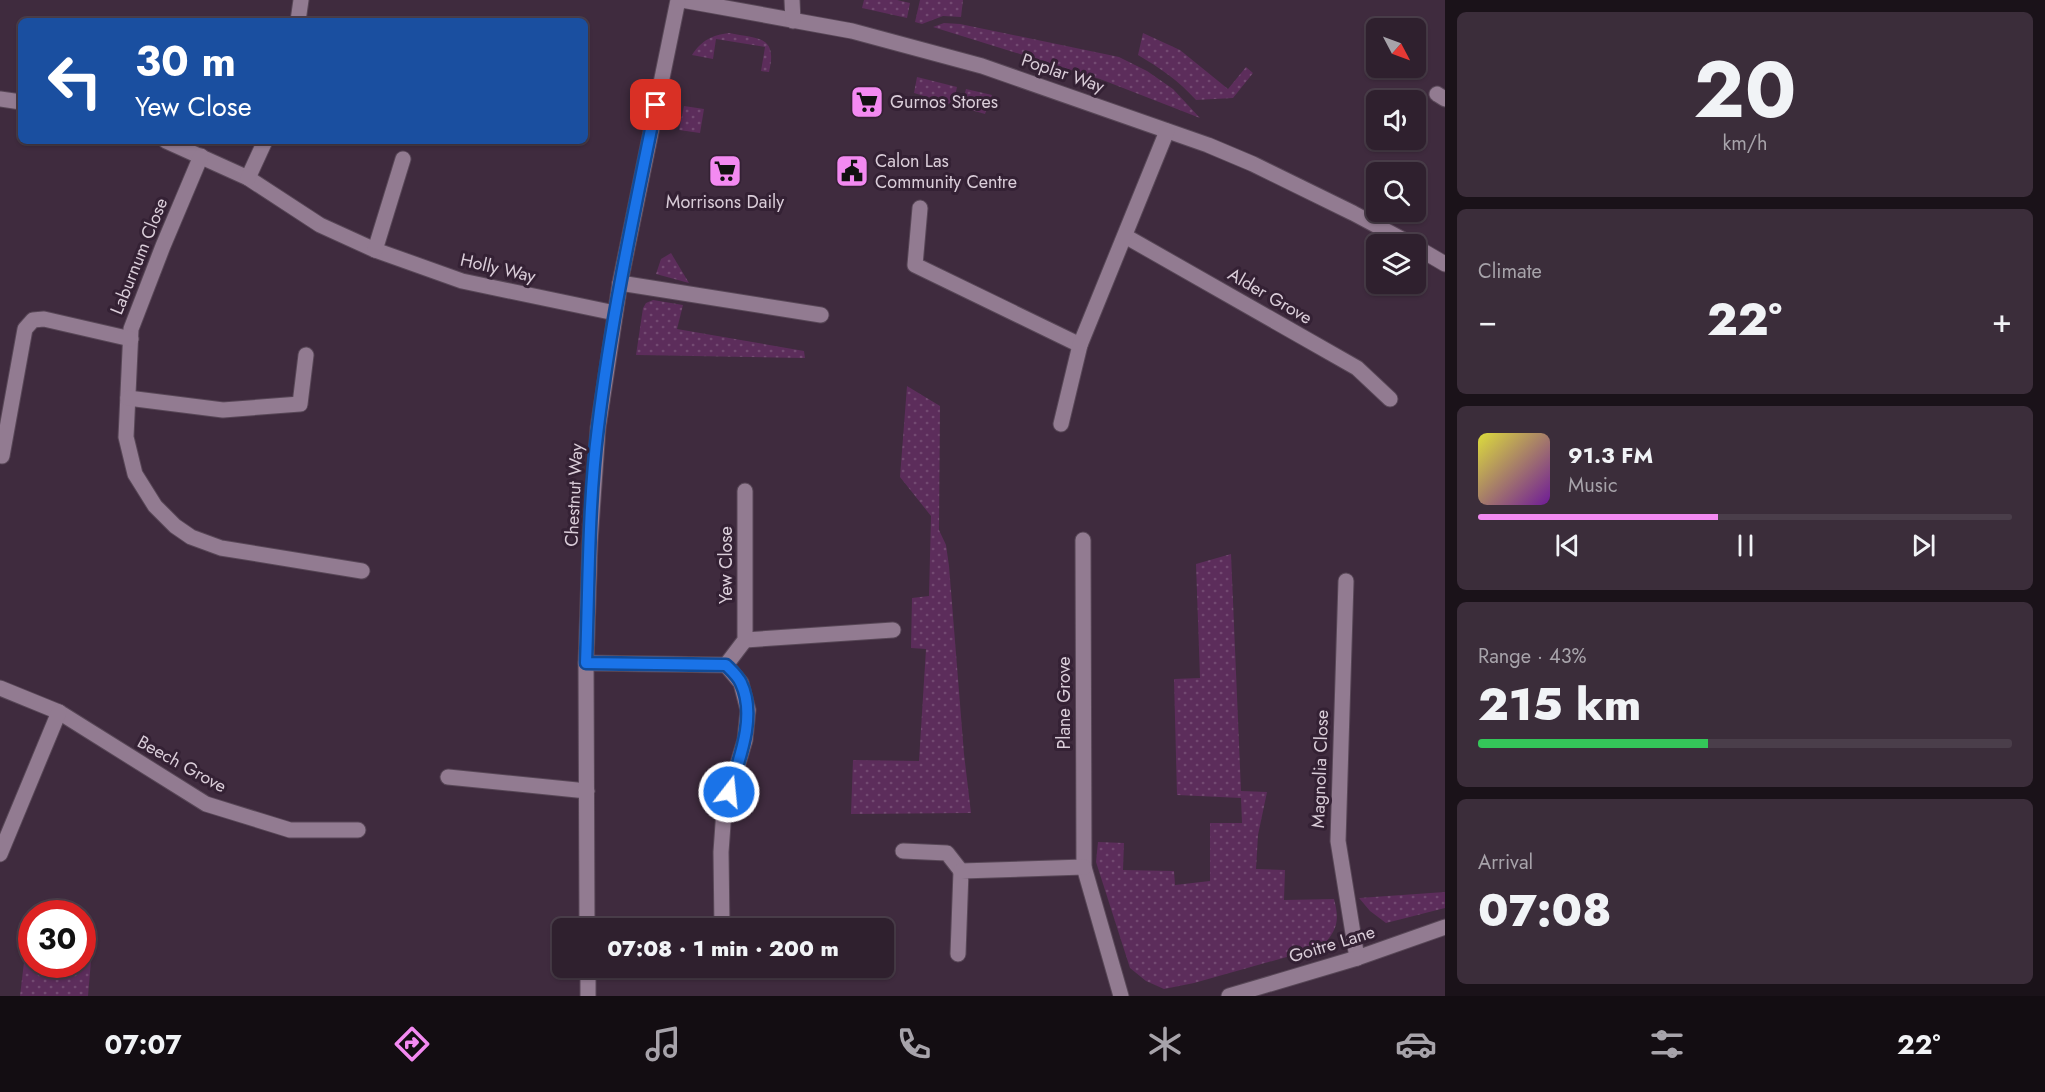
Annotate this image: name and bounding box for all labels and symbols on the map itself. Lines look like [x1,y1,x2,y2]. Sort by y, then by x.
north arrow [1366,18,1426,78]
street label: Poplar Way [1018,47,1108,99]
pin [630,79,681,130]
supermarket icon: Gurnos Stores [849,84,885,120]
place label: Gurnos Stores [890,89,998,115]
place label: Calon Las Community Centre [875,148,1017,195]
supermarket icon: Morrisons Daily [707,153,743,189]
public building icon: Calon Las Community Centre [834,153,870,189]
place label: Morrisons Daily [666,189,784,215]
street label: Laburnum Close [104,194,174,318]
street label: Holly Way [458,247,538,289]
street label: Alder Grove [1223,261,1317,331]
street label: Chestnut Way [558,442,590,547]
street label: Yew Close [713,526,739,604]
street label: Plane Grove [1051,656,1077,750]
street label: Magnolia Close [1305,709,1335,829]
street label: Beech Grove [133,729,231,799]
position arrow [697,760,761,824]
speed limit sign: 30 [18,900,96,978]
street label: Goitre Lane [1286,919,1378,969]

